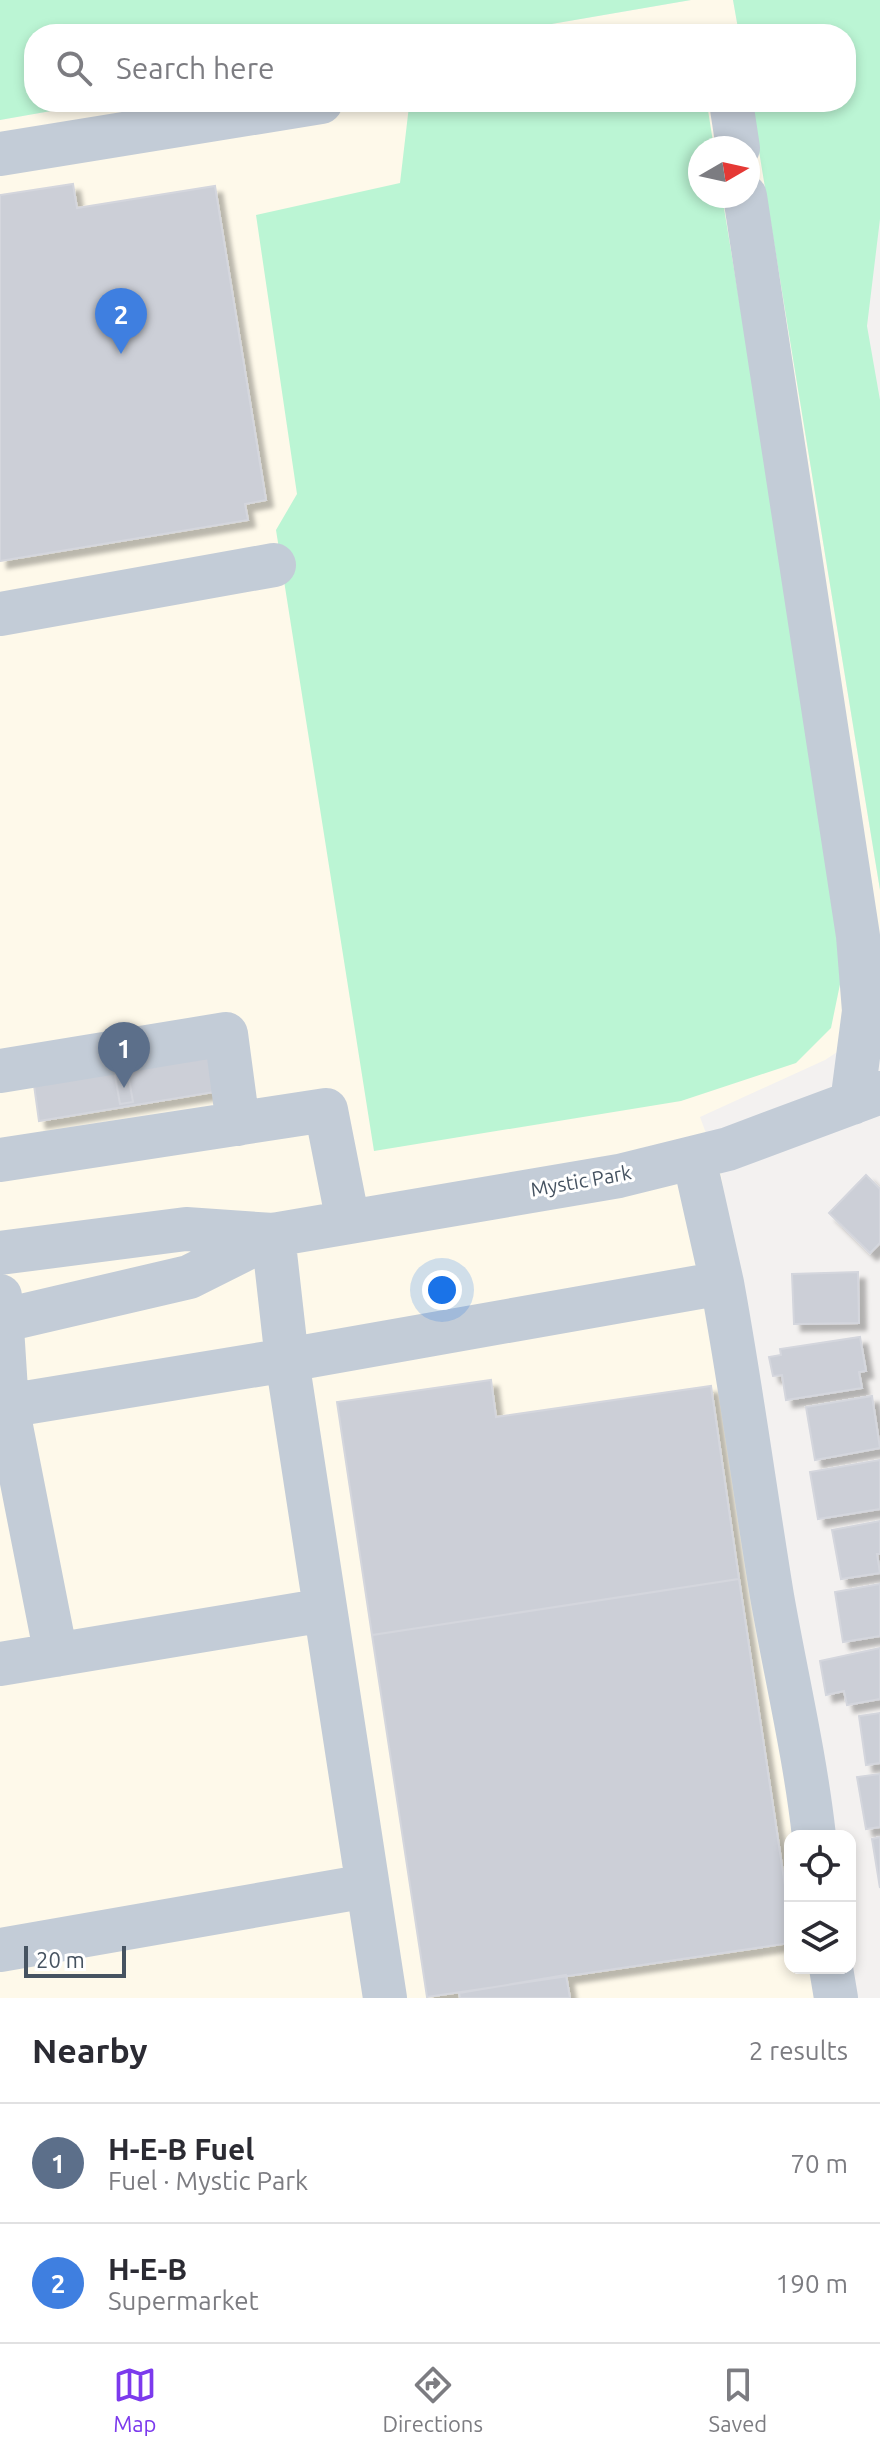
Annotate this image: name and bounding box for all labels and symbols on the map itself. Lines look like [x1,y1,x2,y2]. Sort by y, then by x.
north arrow [688,136,760,208]
pin: 2 [95,288,147,354]
pin: 1 [98,1022,150,1088]
street label: Mystic Park [529,1160,633,1201]
your location [422,1270,462,1310]
scale bar [24,1942,126,1978]

